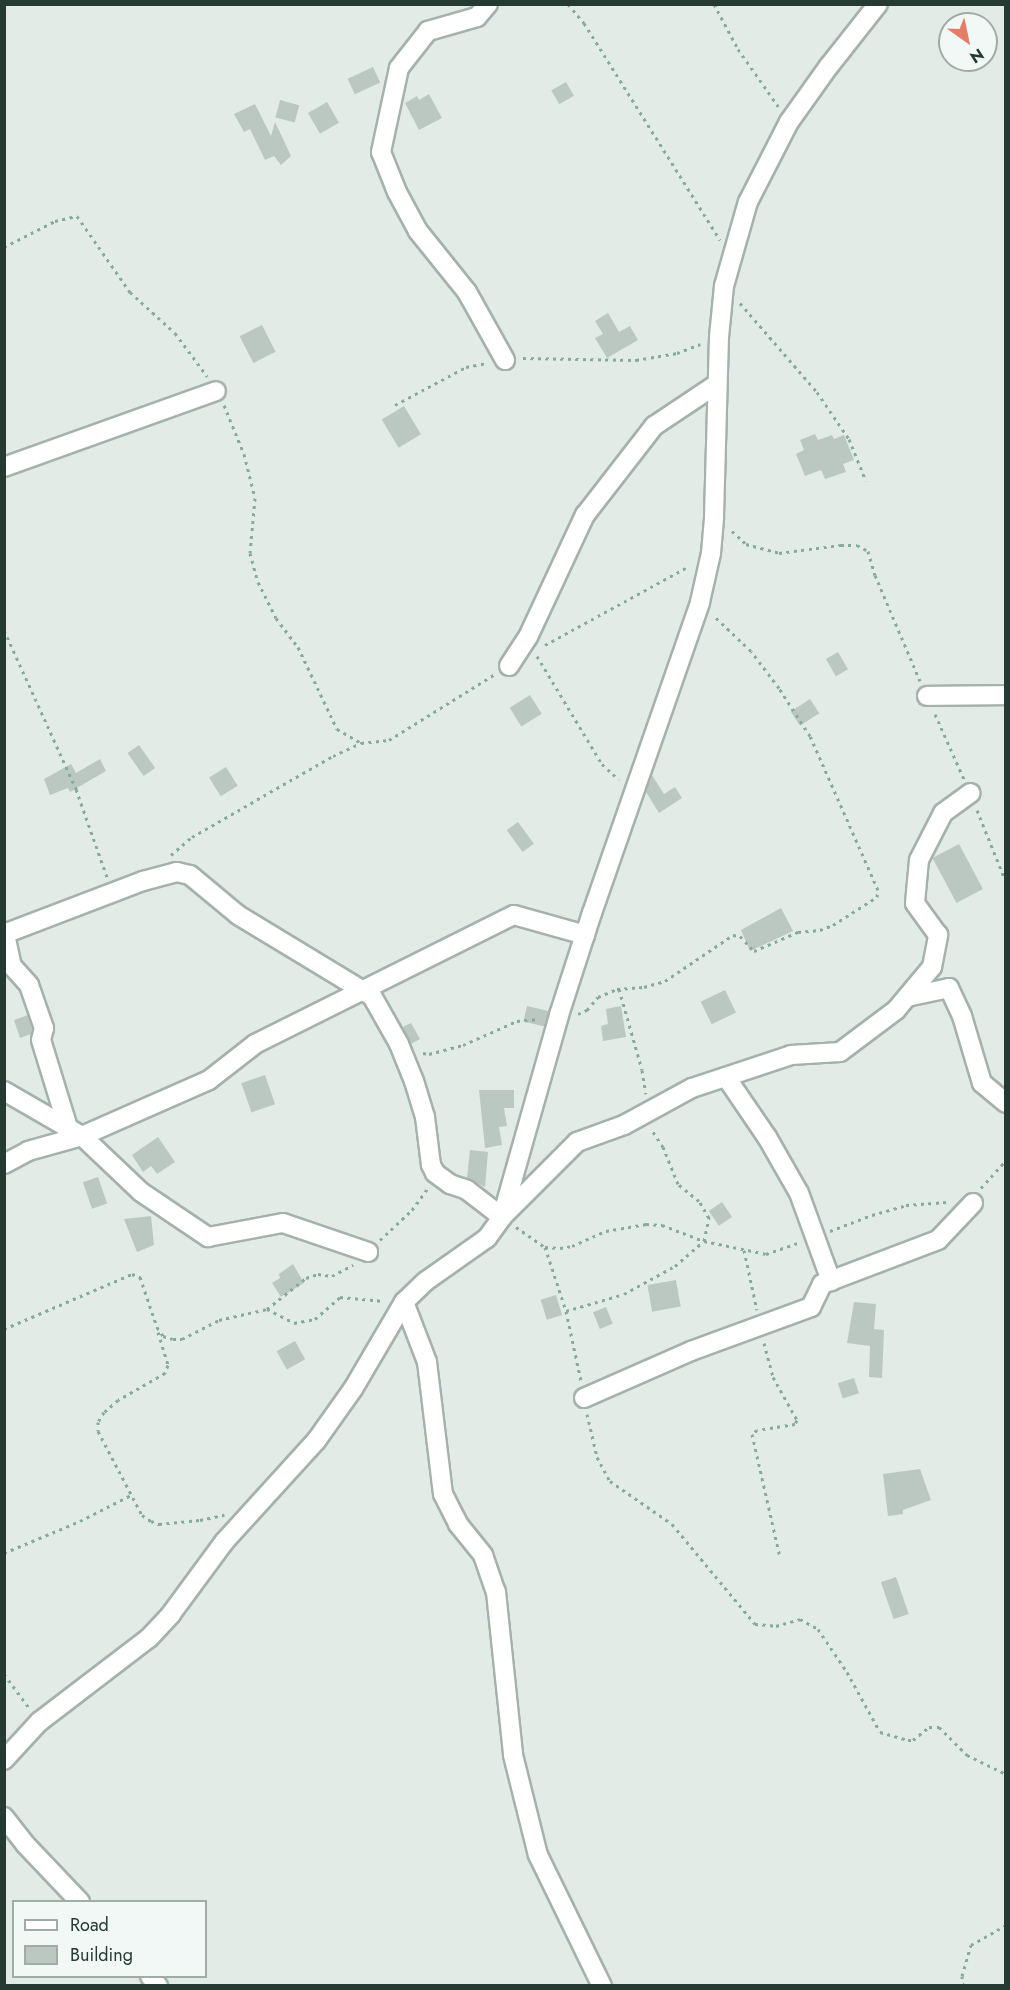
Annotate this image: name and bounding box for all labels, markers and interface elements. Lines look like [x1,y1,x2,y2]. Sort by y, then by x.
north arrow [938,12,998,72]
text: N [965,43,989,69]
legend [12,1900,207,1978]
text: Road [70,1912,109,1938]
text: Building [70,1942,133,1968]

